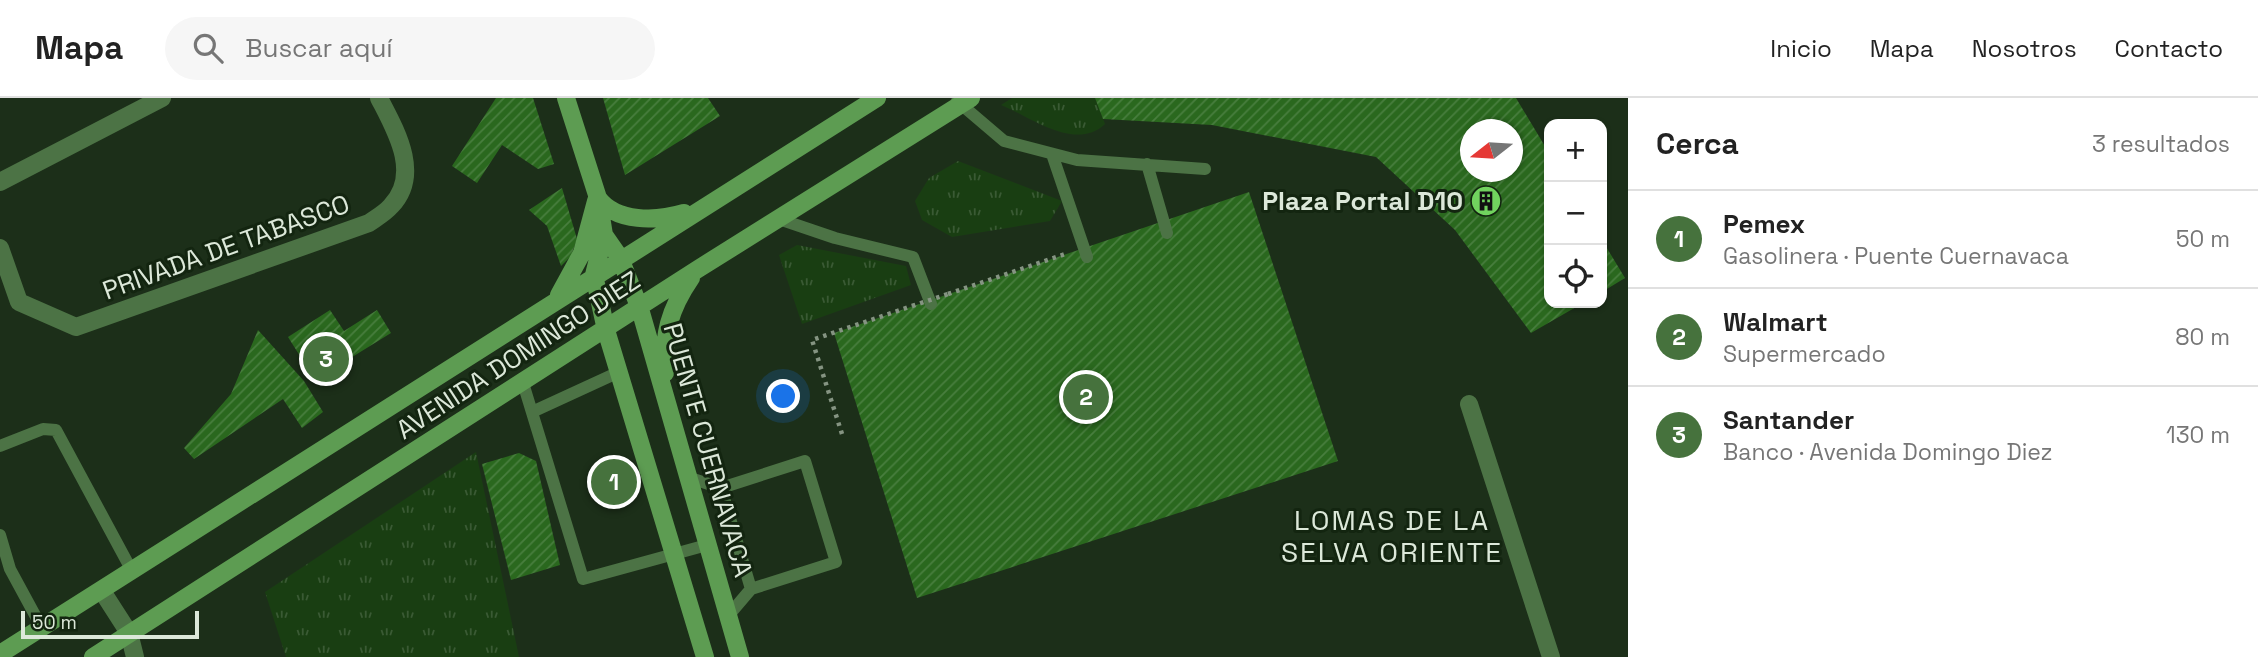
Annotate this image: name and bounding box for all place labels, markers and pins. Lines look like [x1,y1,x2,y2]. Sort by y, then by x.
place label: Plaza Portal D10 [1262,184,1463,218]
building icon: Plaza Portal D10 [1469,184,1503,218]
pin: 3 [303,333,349,385]
pin: 2 [1063,371,1109,423]
pin: 1 [591,456,637,508]

